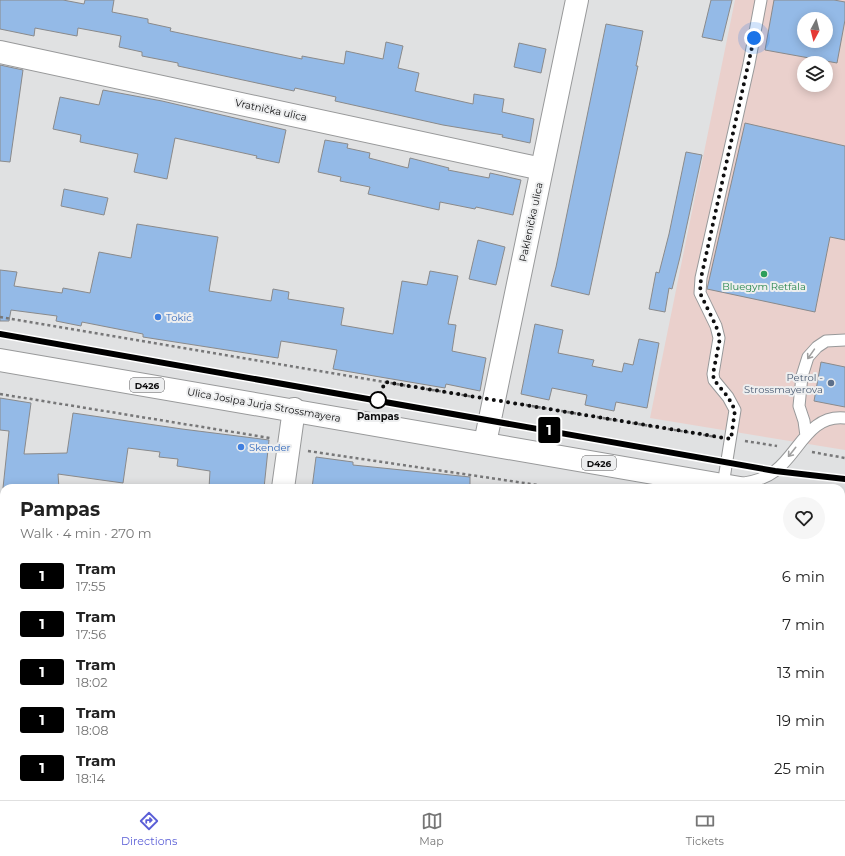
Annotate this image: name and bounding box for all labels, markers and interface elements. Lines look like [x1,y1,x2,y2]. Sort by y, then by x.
north arrow [797,12,833,48]
map controls [797,12,833,92]
your location [744,28,764,48]
button: layers [797,56,833,92]
street label: Vratnička ulica [234,96,308,124]
street label: Paklenička ulica [516,181,546,263]
marker: Bluegym Retfala [759,269,769,279]
place label: Bluegym Retfala [722,280,806,293]
place label: Tokić [166,311,192,324]
marker: Tokić [153,312,163,322]
one-way arrow [807,348,815,359]
place label: Petrol - Strossmayerova [744,371,823,396]
road number: D426 [130,378,164,392]
marker: Petrol - Strossmayerova [826,378,836,388]
street label: Ulica Josipa Jurja Strossmayera [186,385,342,425]
marker: Pampas [369,391,387,409]
place label: Pampas [357,410,400,423]
line badge: 1 [536,417,562,443]
text: 1 [546,421,552,439]
place label: Skender [249,441,291,454]
marker: Skender [236,442,246,452]
one-way arrow [787,447,796,457]
road number: D426 [582,456,616,470]
button: heart [783,497,825,539]
text: Pampas [20,498,100,521]
text: Walk · 4 min · 270 m [20,525,151,541]
text: Tram [76,559,116,578]
text: 1 [39,567,45,585]
text: 6 min [782,567,825,586]
text: 17:55 [76,578,106,594]
text: Tram [76,607,116,626]
text: 1 [39,615,45,633]
text: 7 min [782,615,825,634]
text: 17:56 [76,626,106,642]
text: Tram [76,655,116,674]
text: 1 [39,663,45,681]
text: 13 min [777,663,825,682]
text: 18:02 [76,674,108,690]
text: Tram [76,703,116,722]
text: 1 [39,711,45,729]
text: 19 min [776,711,825,730]
text: 18:08 [76,722,109,738]
text: Tram [76,751,116,770]
text: 1 [39,759,45,777]
text: 25 min [774,759,825,778]
text: 18:14 [76,770,105,786]
tab: Directions [121,810,177,848]
tab: Map [419,810,444,848]
tab: Tickets [686,810,724,848]

